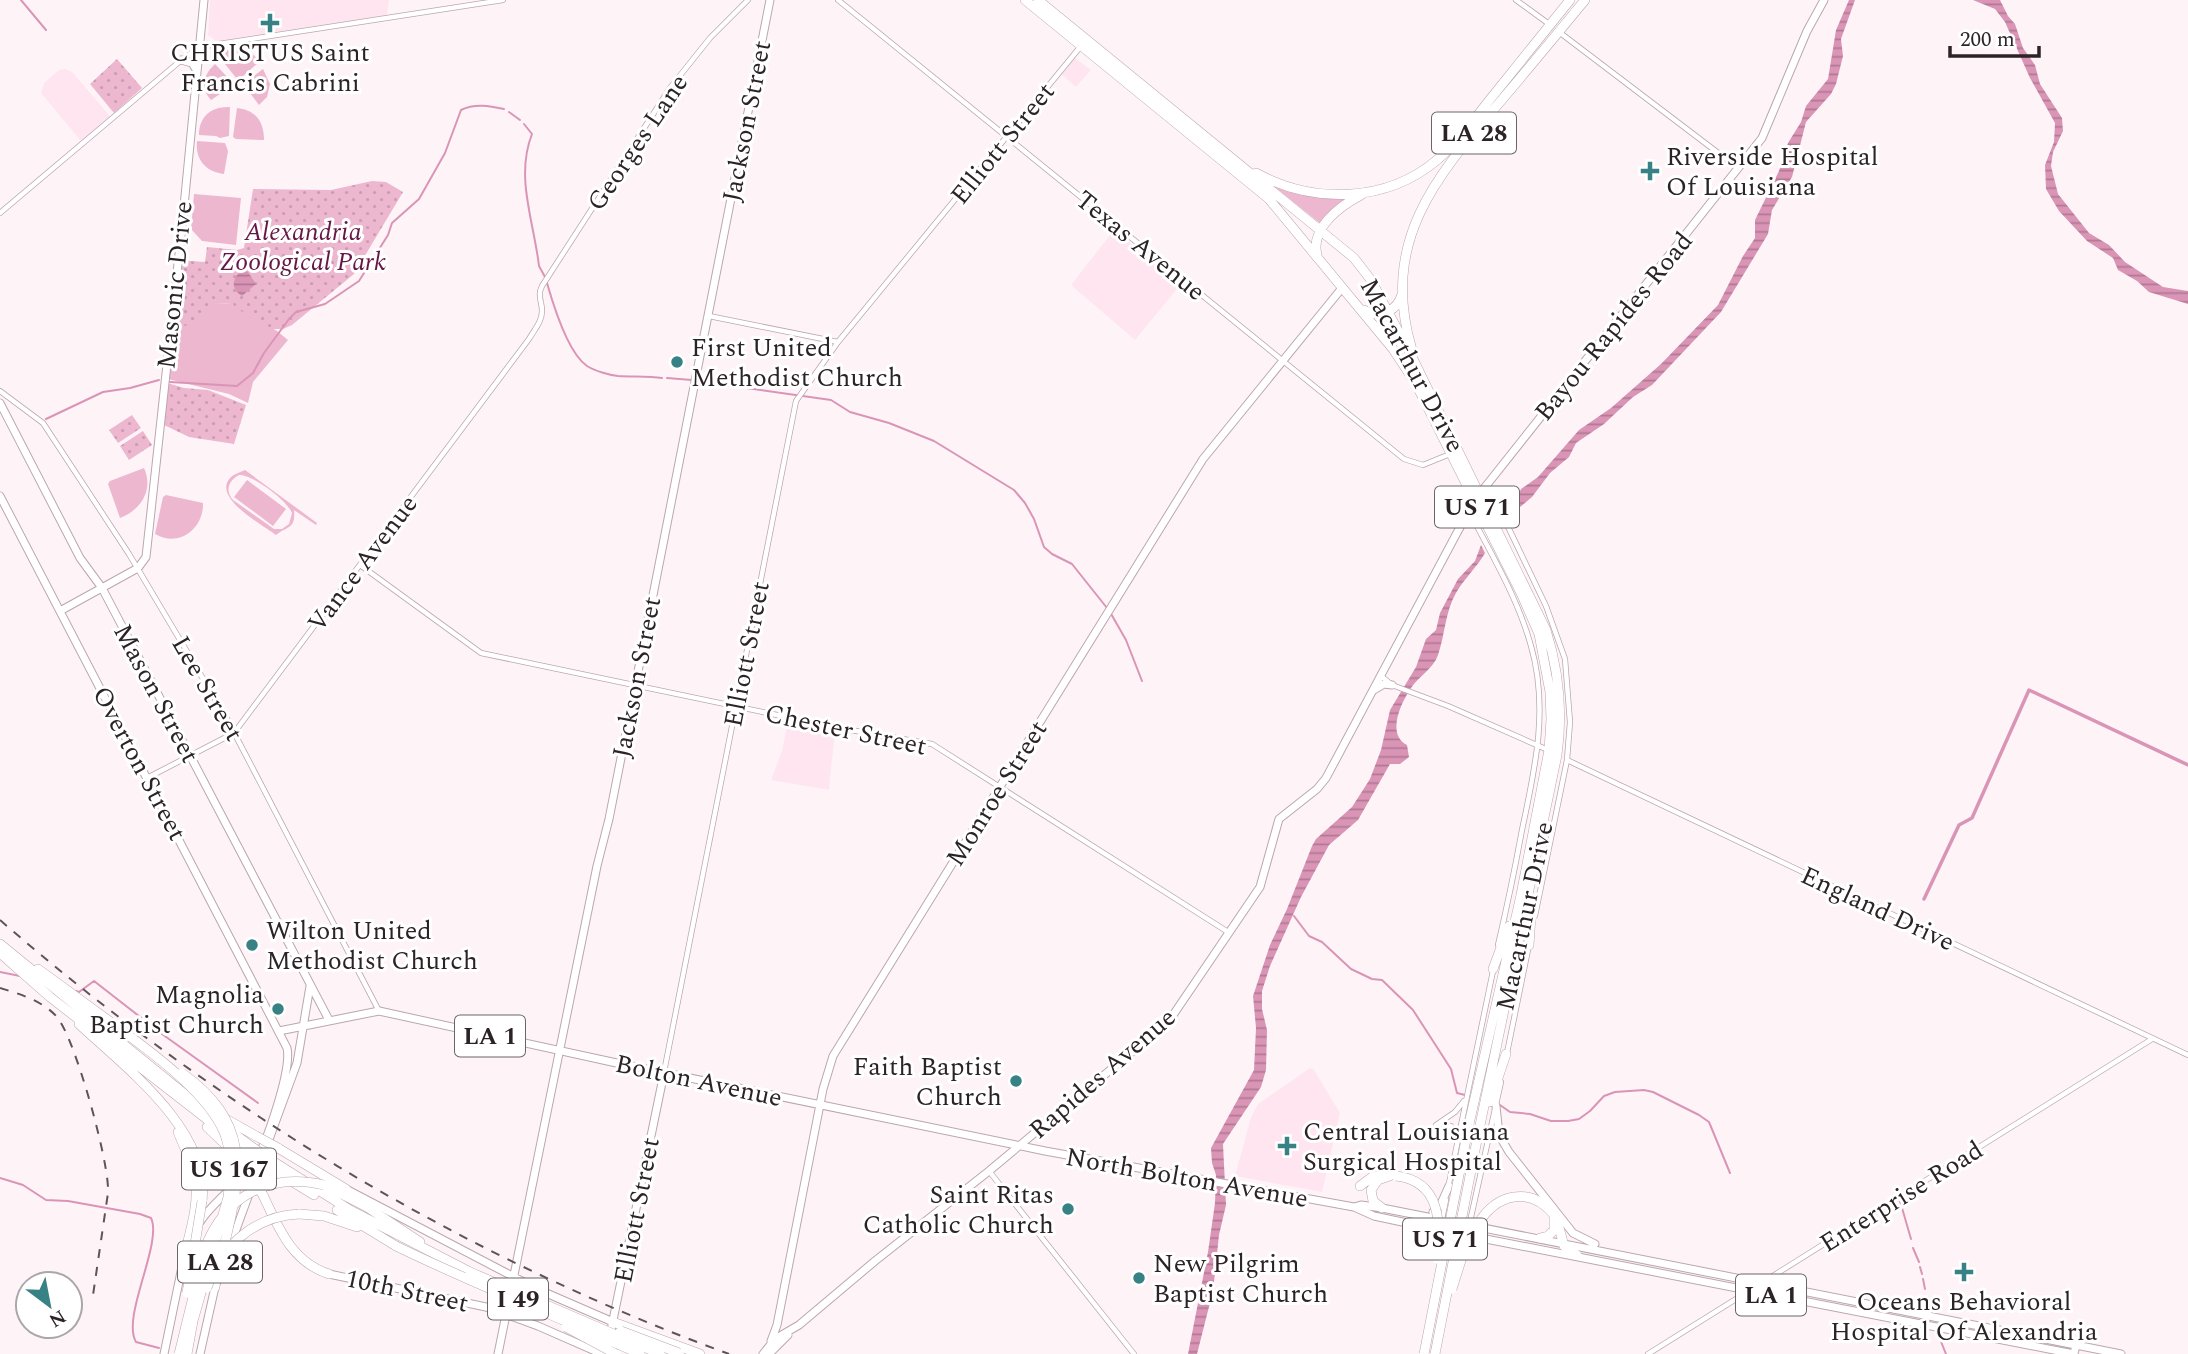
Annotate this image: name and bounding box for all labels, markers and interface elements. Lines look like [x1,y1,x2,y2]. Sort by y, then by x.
marker: CHRISTUS Saint Francis Cabrini [260,13,280,33]
scale bar [1950,14,2039,58]
text: 200 m [1960,24,2015,56]
place label: CHRISTUS Saint Francis Cabrini [170,33,370,103]
street label: Jackson Street [712,37,782,205]
street label: Georges Lane [577,66,699,219]
street label: Elliott Street [941,74,1065,214]
road number: LA 28 [1432,113,1516,154]
place label: Riverside Hospital Of Louisiana [1666,137,1878,207]
marker: Riverside Hospital Of Louisiana [1640,161,1660,181]
street label: Texas Avenue [1066,181,1214,311]
street label: Masonic Drive [146,199,204,371]
park label: Alexandria Zoological Park [220,212,386,282]
street label: Bayou Rapides Road [1525,223,1703,430]
street label: Macarthur Drive [1349,271,1475,460]
place label: First United Methodist Church [691,328,903,398]
marker: First United Methodist Church [669,354,685,370]
street label: Vance Avenue [298,486,428,641]
road number: US 71 [1435,486,1519,528]
street label: Elliott Street [713,578,781,730]
street label: Jackson Street [602,593,672,761]
street label: Mason Street [103,617,210,770]
street label: Lee Street [161,628,254,749]
street label: Overton Street [82,679,197,848]
street label: Chester Street [761,693,930,767]
street label: Monroe Street [936,713,1058,874]
street label: Macarthur Drive [1485,818,1565,1015]
street label: England Drive [1794,856,1961,962]
place label: Wilton United Methodist Church [266,911,478,981]
marker: Wilton United Methodist Church [244,937,260,953]
place label: Magnolia Baptist Church [89,975,264,1045]
street label: Rapides Avenue [1020,998,1185,1149]
marker: Magnolia Baptist Church [270,1001,286,1017]
road number: LA 1 [455,1016,525,1056]
street label: Bolton Avenue [612,1044,786,1118]
place label: Faith Baptist Church [853,1047,1002,1117]
marker: Faith Baptist Church [1008,1073,1024,1089]
place label: Central Louisiana Surgical Hospital [1303,1112,1510,1182]
street label: Enterprise Road [1812,1131,1991,1263]
street label: Elliott Street [603,1134,671,1286]
marker: Central Louisiana Surgical Hospital [1277,1136,1297,1156]
street label: North Bolton Avenue [1062,1137,1311,1219]
road number: US 167 [182,1148,276,1190]
place label: Saint Ritas Catholic Church [863,1175,1054,1245]
marker: Saint Ritas Catholic Church [1060,1201,1076,1217]
road number: US 71 [1403,1218,1487,1260]
road number: LA 28 [178,1242,262,1282]
place label: New Pilgrim Baptist Church [1153,1244,1328,1314]
street label: 10th Street [341,1258,472,1324]
marker: Oceans Behavioral Hospital Of Alexandria [1954,1262,1974,1282]
north arrow [14,1270,84,1340]
marker: New Pilgrim Baptist Church [1131,1270,1147,1286]
road number: LA 1 [1736,1274,1806,1316]
road number: I 49 [488,1279,548,1320]
place label: Oceans Behavioral Hospital Of Alexandria [1830,1282,2098,1352]
text: N [43,1302,71,1335]

